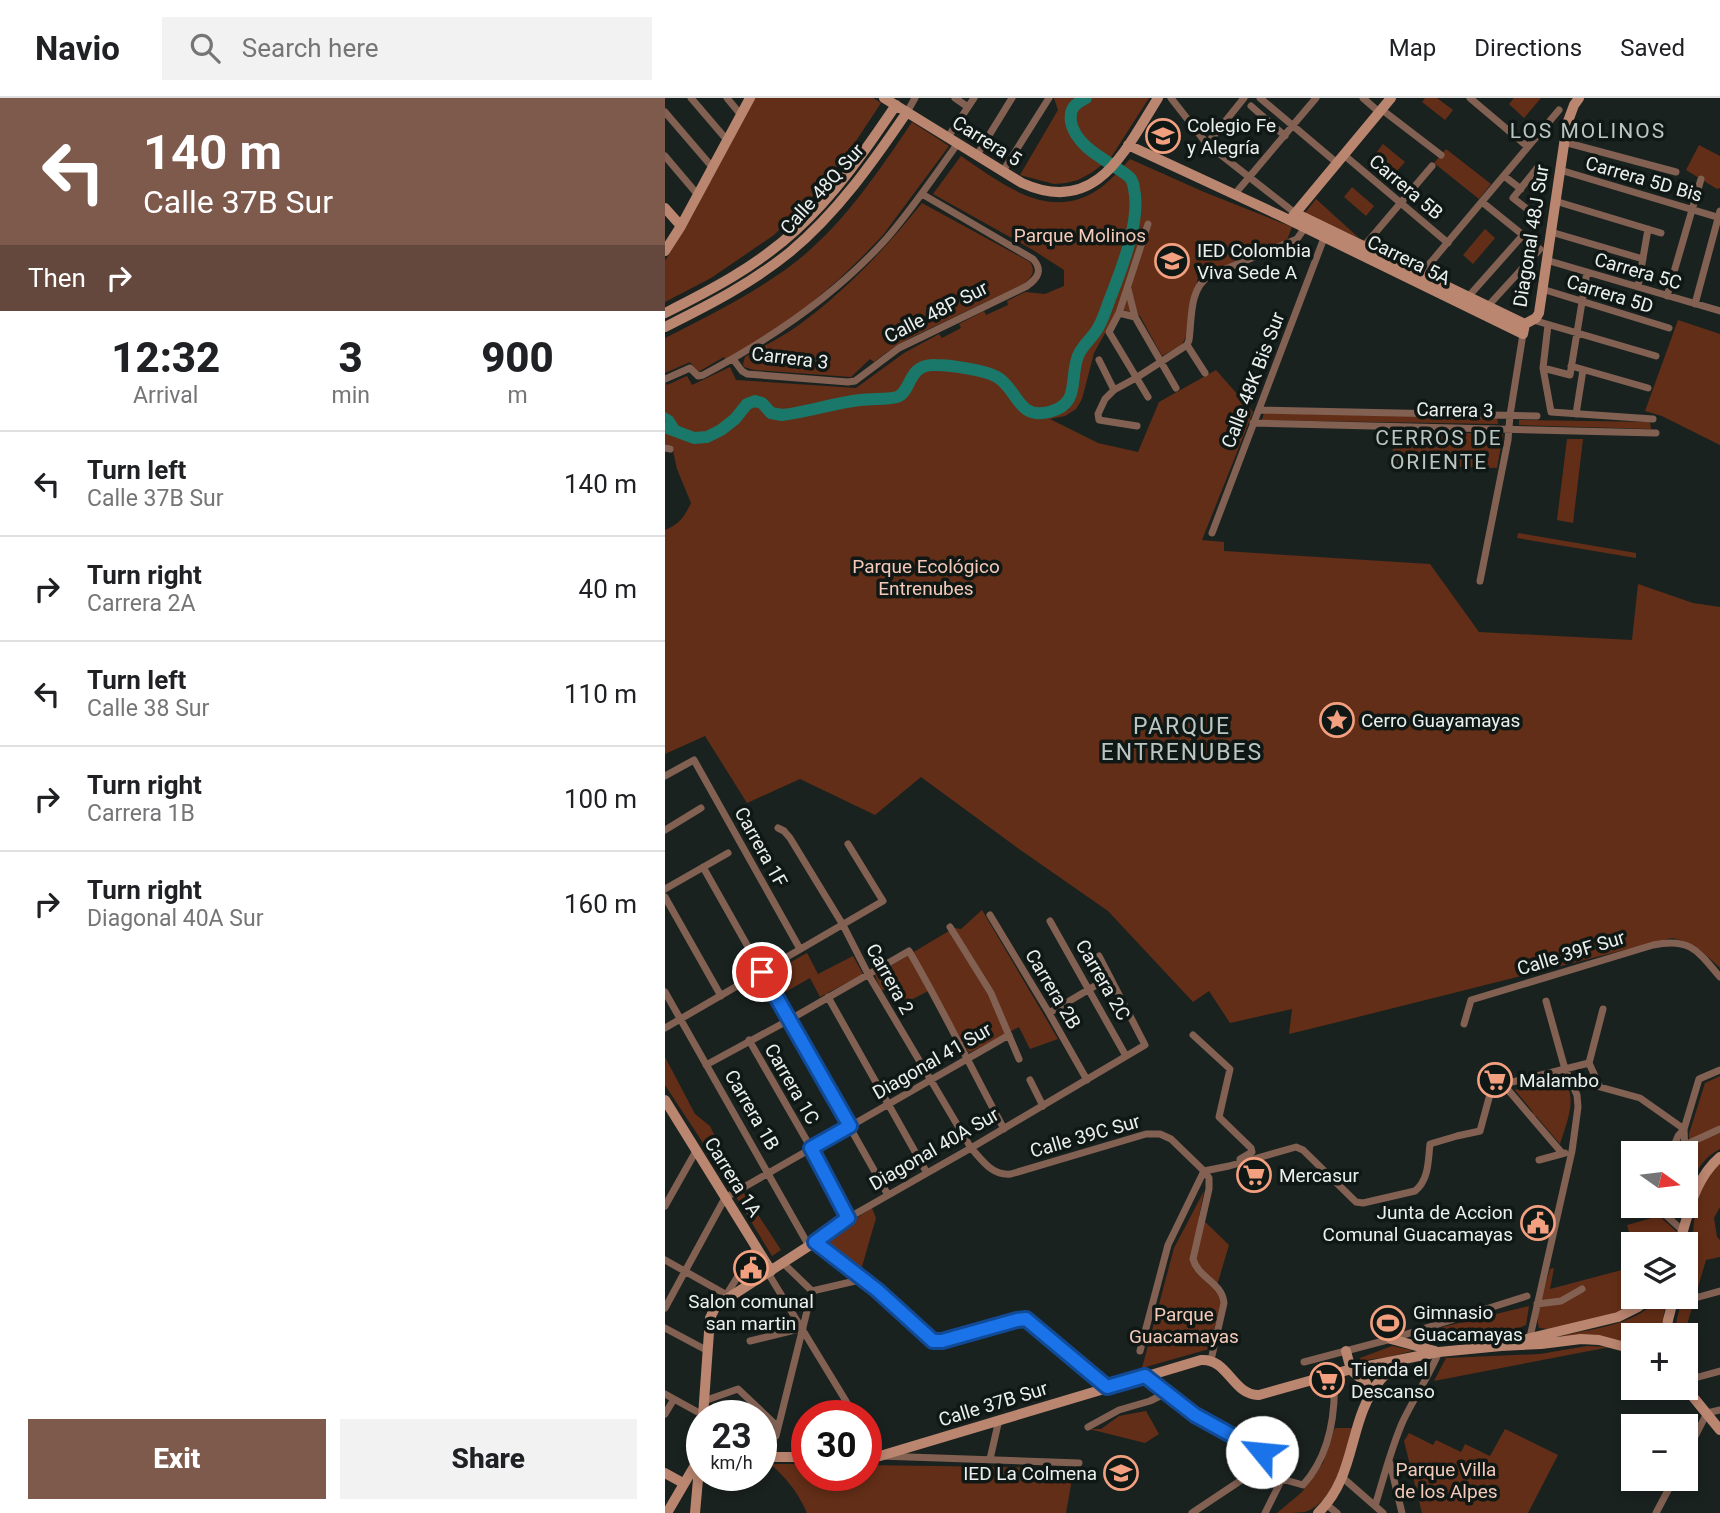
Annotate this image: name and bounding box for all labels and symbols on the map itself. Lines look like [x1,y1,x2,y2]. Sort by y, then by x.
street label: Carrera 5 [948,111,1026,171]
place label: Colegio Fe y Alegría [1187,114,1276,159]
school or university icon: Colegio Fe y Alegría [1144,117,1182,155]
district label: LOS MOLINOS [1510,119,1666,143]
street label: Calle 48Q Sur [775,139,869,239]
street label: Carrera 5B [1364,150,1448,224]
street label: Carrera 5D Bis [1583,151,1705,207]
street label: Diagonal 48J Sur [1508,163,1554,309]
park label: Parque Molinos [1014,224,1146,247]
street label: Carrera 5A [1364,230,1455,290]
place label: IED Colombia Viva Sede A [1197,239,1311,284]
school or university icon: IED Colombia Viva Sede A [1153,242,1191,280]
street label: Carrera 5C [1592,248,1684,294]
street label: Carrera 5D [1564,270,1656,318]
street label: Calle 48P Sur [880,276,992,348]
street label: Calle 48K Bis Sur [1216,308,1290,451]
street label: Carrera 3 [750,342,830,374]
street label: Carrera 3 [1416,398,1494,422]
district label: CERROS DE ORIENTE [1375,426,1503,474]
park label: Parque Ecológico Entrenubes [852,555,1000,600]
place icon: Cerro Guayamayas [1318,701,1356,739]
place label: Cerro Guayamayas [1361,709,1520,732]
district label: PARQUE ENTRENUBES [1101,713,1263,766]
street label: Carrera 1F [730,803,792,891]
street label: Calle 39F Sur [1514,926,1628,980]
street label: Carrera 2C [1071,935,1135,1025]
street label: Carrera 2 [861,940,919,1018]
pin [732,942,792,1002]
street label: Carrera 2B [1020,945,1086,1033]
street label: Diagonal 41 Sur [869,1017,996,1104]
street label: Carrera 1C [760,1039,824,1129]
supermarket icon: Malambo [1476,1061,1514,1099]
street label: Carrera 1B [720,1066,784,1154]
place label: Malambo [1519,1069,1599,1092]
street label: Diagonal 40A Sur [865,1102,1003,1195]
street label: Calle 39C Sur [1027,1109,1143,1163]
street label: Carrera 1A [699,1133,767,1222]
north arrow [1621,1141,1697,1218]
supermarket icon: Mercasur [1235,1156,1273,1194]
place label: Mercasur [1279,1164,1359,1187]
place label: Junta de Accion Comunal Guacamayas [1323,1201,1513,1246]
public building icon: Junta de Accion Comunal Guacamayas [1519,1204,1557,1242]
public building icon: Salon comunal san martin [732,1249,770,1287]
place label: Salon comunal san martin [688,1290,814,1335]
place label: Gimnasio Guacamayas [1413,1301,1523,1346]
park label: Parque Guacamayas [1129,1303,1239,1348]
sports icon: Gimnasio Guacamayas [1369,1304,1407,1342]
place label: Tienda el Descanso [1351,1358,1435,1403]
supermarket icon: Tienda el Descanso [1308,1361,1346,1399]
street label: Calle 37B Sur [936,1376,1051,1431]
speed limit sign: 30 [791,1400,882,1491]
position arrow [1225,1415,1299,1489]
school or university icon: IED La Colmena [1102,1454,1140,1492]
park label: Parque Villa de los Alpes [1394,1458,1498,1503]
place label: IED La Colmena [963,1462,1097,1485]

